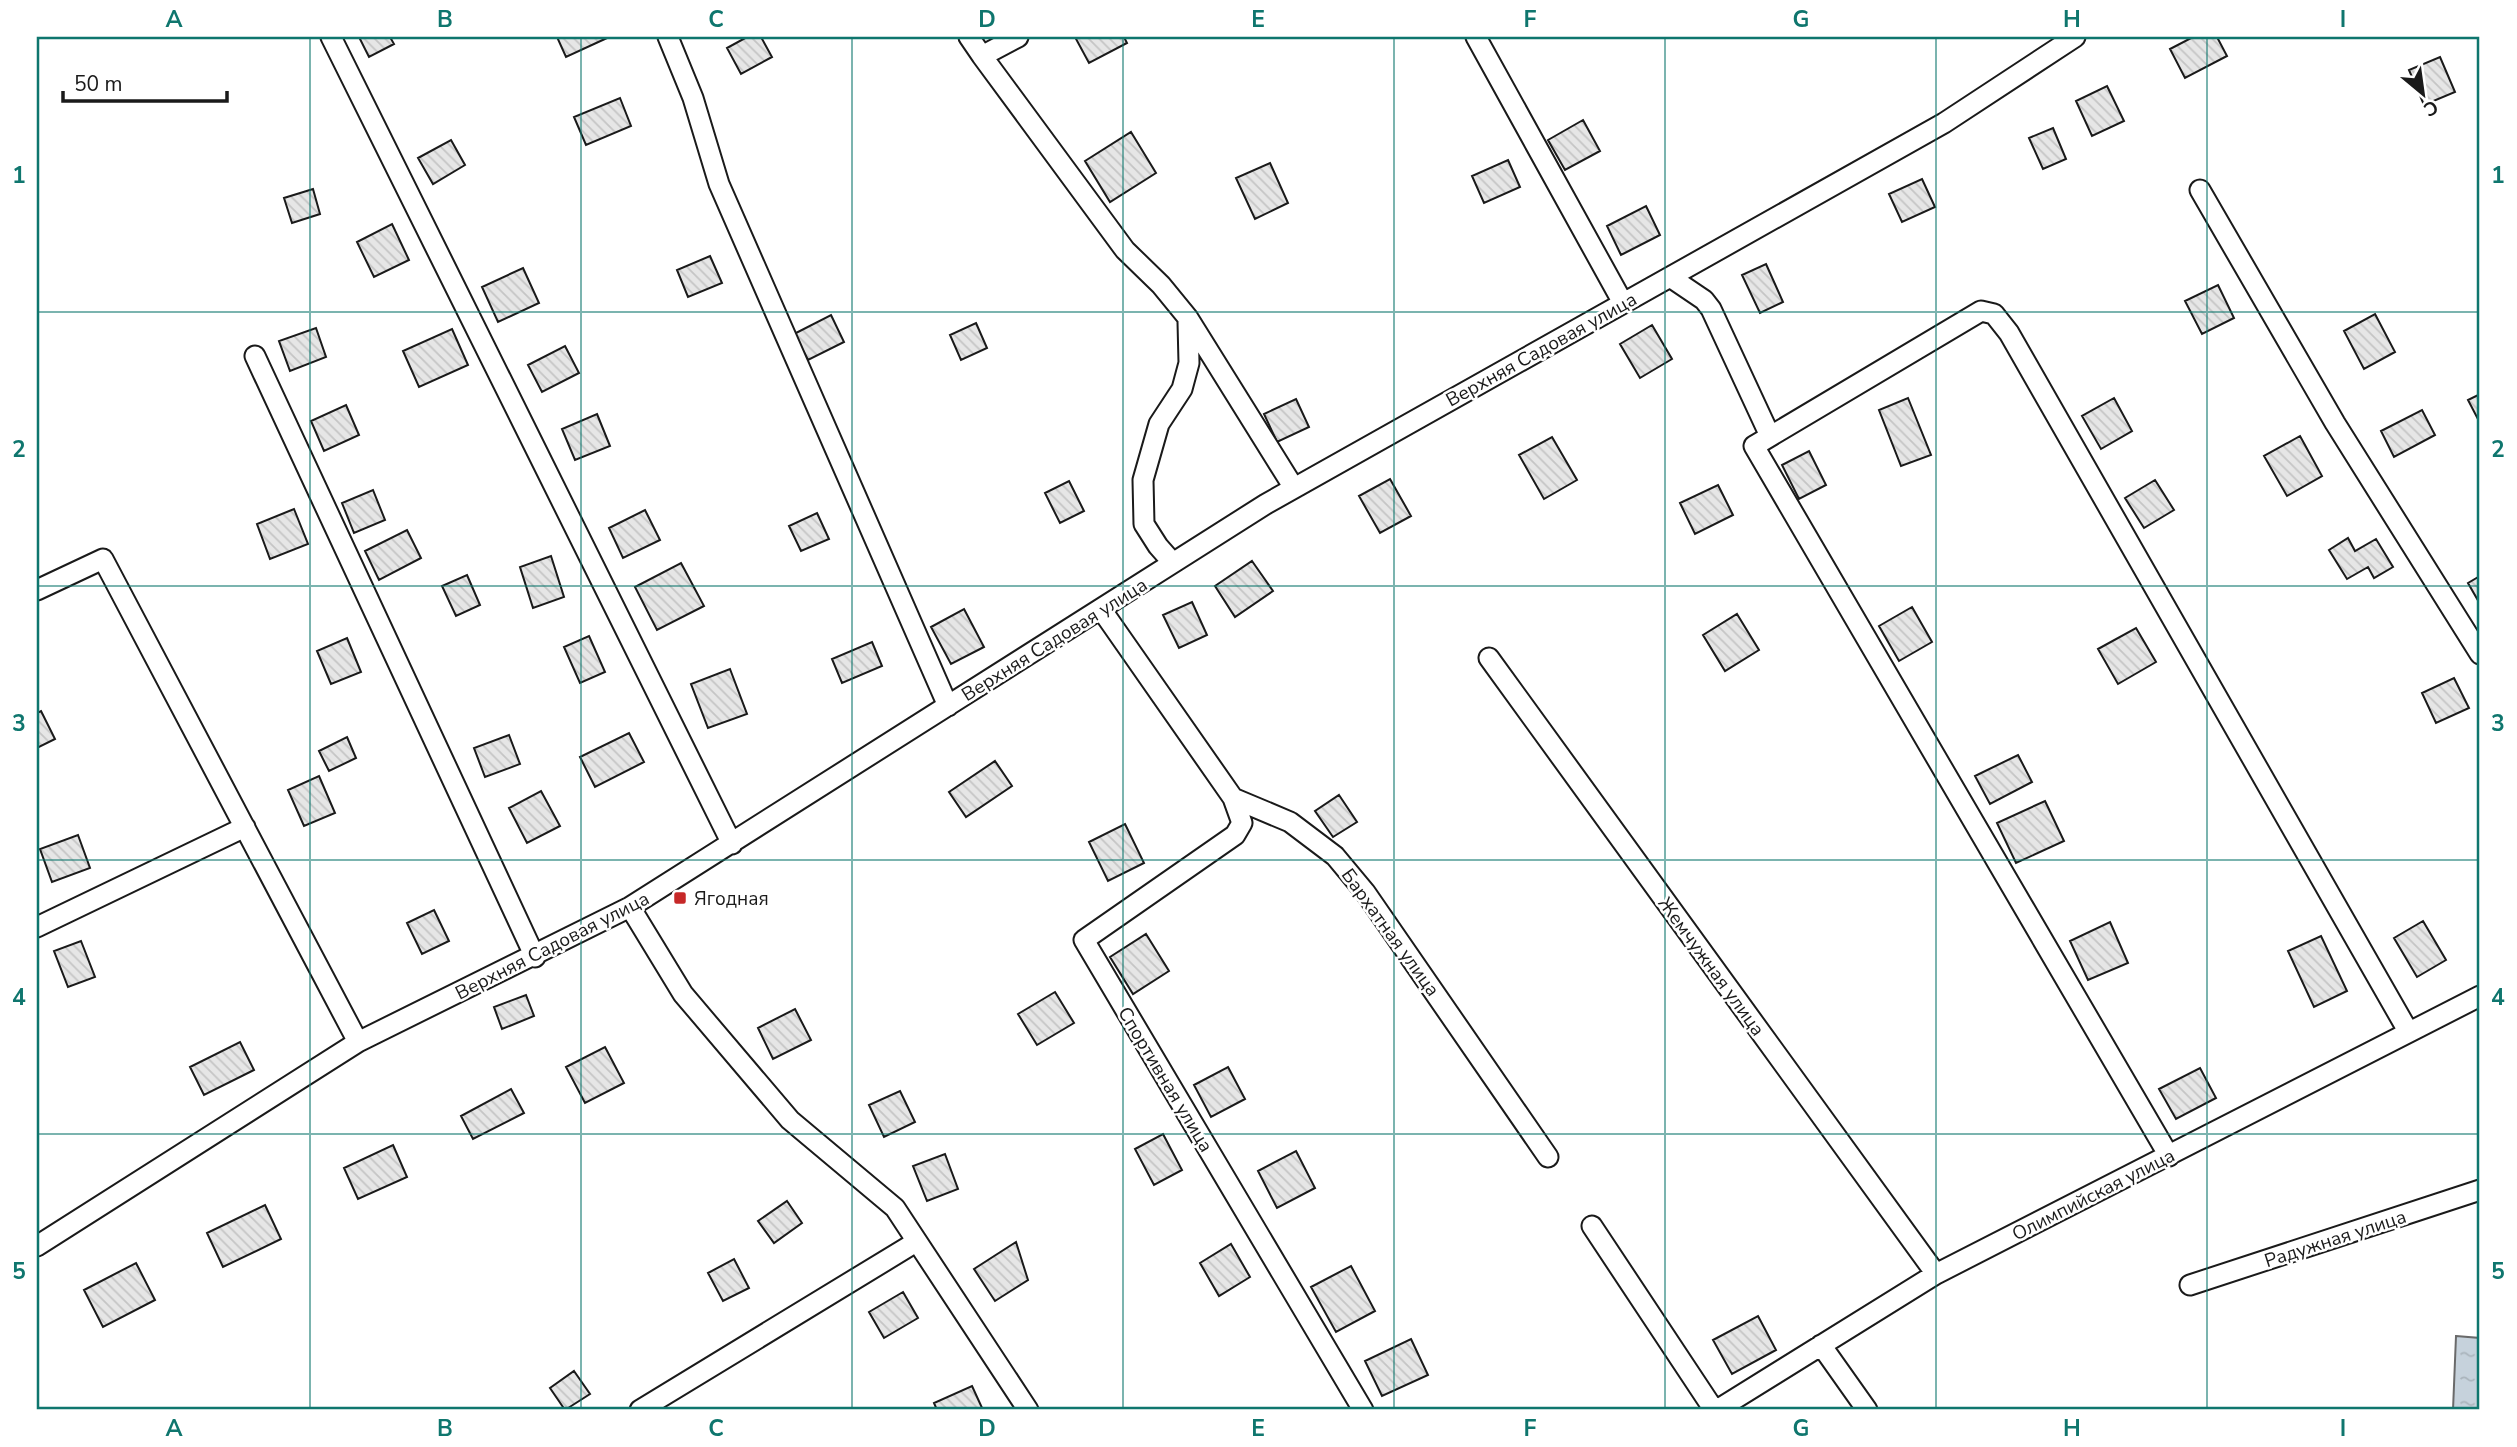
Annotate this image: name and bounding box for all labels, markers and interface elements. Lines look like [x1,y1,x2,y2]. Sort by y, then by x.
text: A [165,4,183,35]
text: B [437,4,453,35]
text: C [708,4,724,35]
text: D [978,4,996,35]
text: E [1251,4,1265,35]
text: F [1524,4,1537,35]
text: G [1793,4,1809,35]
text: H [2063,4,2081,35]
text: I [2340,4,2346,35]
scale bar [63,60,228,104]
north arrow [2388,60,2458,130]
text: 50 m [74,70,123,98]
text: С [2419,93,2443,123]
text: 1 [12,160,26,191]
text: 1 [2491,160,2505,191]
street label: Верхняя Садовая улица [1441,287,1642,413]
text: 2 [12,434,26,465]
text: 2 [2491,434,2505,465]
street label: Верхняя Садовая улица [957,572,1152,708]
text: 3 [12,708,26,739]
text: 3 [2491,708,2505,739]
street label: Бархатная улица [1335,863,1445,1002]
street label: Верхняя Садовая улица [451,886,654,1006]
place label: Ягодная [694,886,769,912]
marker: Ягодная [672,890,688,906]
street label: Жемчужная улица [1652,892,1770,1041]
text: 4 [12,982,26,1013]
text: 4 [2491,982,2505,1013]
street label: Спортивная улица [1111,1002,1219,1157]
street label: Олимпийская улица [2008,1143,2179,1247]
street label: Радужная улица [2261,1204,2410,1274]
text: 5 [12,1256,26,1287]
text: 5 [2491,1256,2505,1287]
text: A [165,1413,183,1444]
text: B [437,1413,453,1444]
text: C [708,1413,724,1444]
text: D [978,1413,996,1444]
text: E [1251,1413,1265,1444]
text: F [1524,1413,1537,1444]
text: G [1793,1413,1809,1444]
text: H [2063,1413,2081,1444]
text: I [2340,1413,2346,1444]

